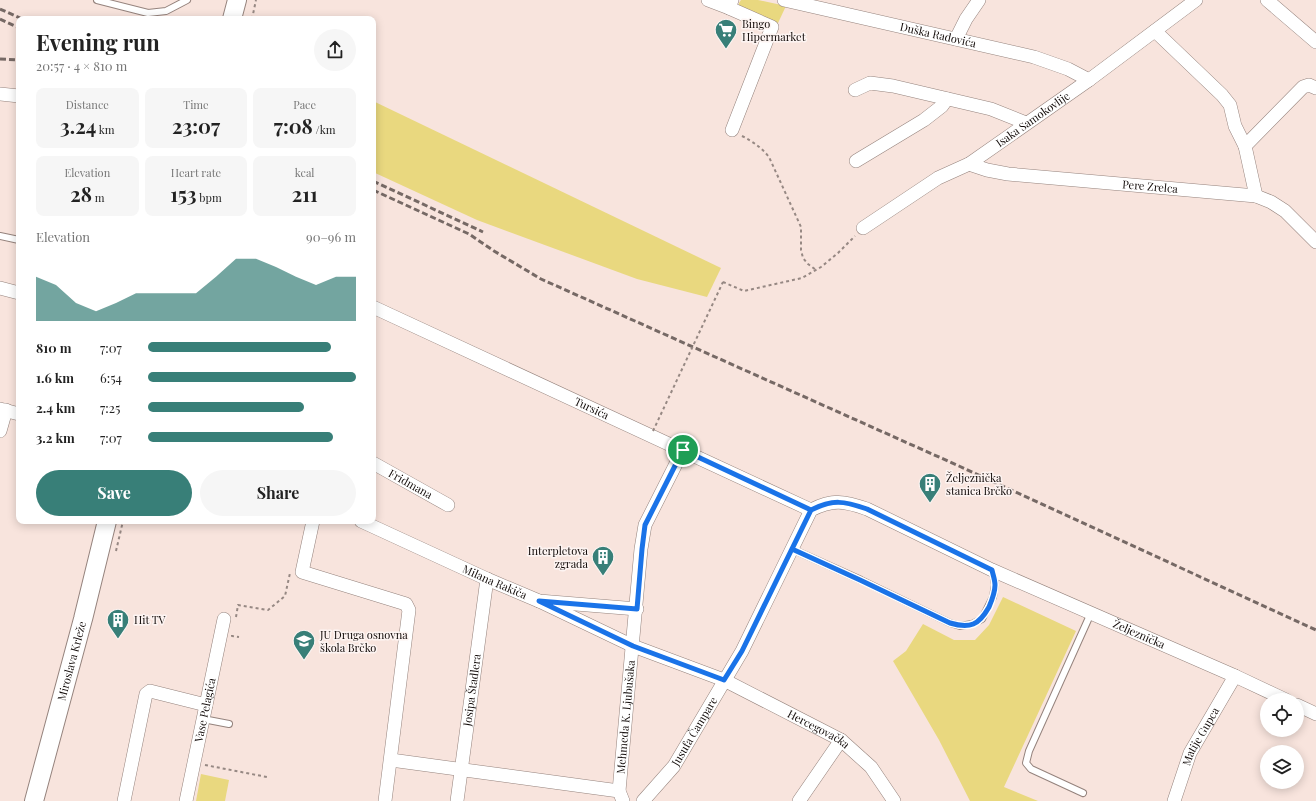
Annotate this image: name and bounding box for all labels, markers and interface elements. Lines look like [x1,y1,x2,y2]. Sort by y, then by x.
place label: Bingo Hipermarket [742,16,806,44]
supermarket icon: Bingo Hipermarket [713,17,739,50]
street label: Duška Radovića [899,19,978,51]
text: Evening run [36,27,160,57]
button: share [314,29,356,71]
text: 20:57 · 4 × 810 m [36,57,127,74]
street label: Isaka Samokovlije [993,88,1073,150]
text: Distance [66,97,109,112]
text: Time [183,97,209,112]
text: Pace [293,97,316,112]
text: 3.24 [60,112,96,139]
text: 23:07 [172,112,220,139]
text: 7:08 [274,112,313,139]
text: km [96,122,115,137]
text: /km [313,122,336,137]
text: Elevation [64,165,110,180]
text: Heart rate [171,165,221,180]
text: kcal [295,165,315,180]
street label: Pere Zrelca [1122,176,1179,196]
text: 28 [70,180,92,207]
text: 153 [170,180,197,207]
text: 211 [292,180,318,207]
text: m [92,190,104,205]
text: bpm [197,190,222,205]
text: Elevation [36,228,90,245]
text: 90–96 m [306,228,356,245]
text: 810 m [36,339,71,356]
text: 7:07 [100,339,122,356]
text: 1.6 km [36,369,74,386]
text: 6:54 [100,369,122,386]
street label: Tursića [572,393,612,423]
text: 2.4 km [36,399,75,416]
text: 7:25 [100,399,120,416]
text: 3.2 km [36,429,75,446]
text: 7:07 [100,429,122,446]
pin [666,433,700,467]
icon: arrive [672,439,694,461]
street label: Fridmana [386,465,436,502]
button: Save [36,470,192,516]
button: Share [200,470,356,516]
place label: Željeznička stanica Brčko [946,470,1012,498]
building icon: Željeznička stanica Brčko [917,471,943,504]
place label: Interpletova zgrada [528,543,589,571]
building icon: Interpletova zgrada [590,544,616,577]
street label: Milana Rakiča [460,561,530,602]
building icon: Hit TV [105,607,131,640]
place label: Hit TV [134,612,166,627]
street label: Željeznička [1111,616,1168,652]
street label: Miroslava Krleže [53,619,89,702]
place label: JU Druga osnovna škola Brčko [319,627,408,655]
school or university icon: JU Druga osnovna škola Brčko [291,628,317,661]
street label: Josipa Štadlera [459,652,484,728]
street label: Mehmeda K. Ljubušaka [613,659,638,775]
street label: Vase Pelagića [190,676,219,744]
street label: Jusufa Čampare [667,693,721,769]
map controls [1260,693,1304,789]
button: locate [1260,693,1304,737]
street label: Matije Gupca [1178,704,1222,768]
street label: Hercegovačka [785,706,854,752]
button: layers [1260,745,1304,789]

